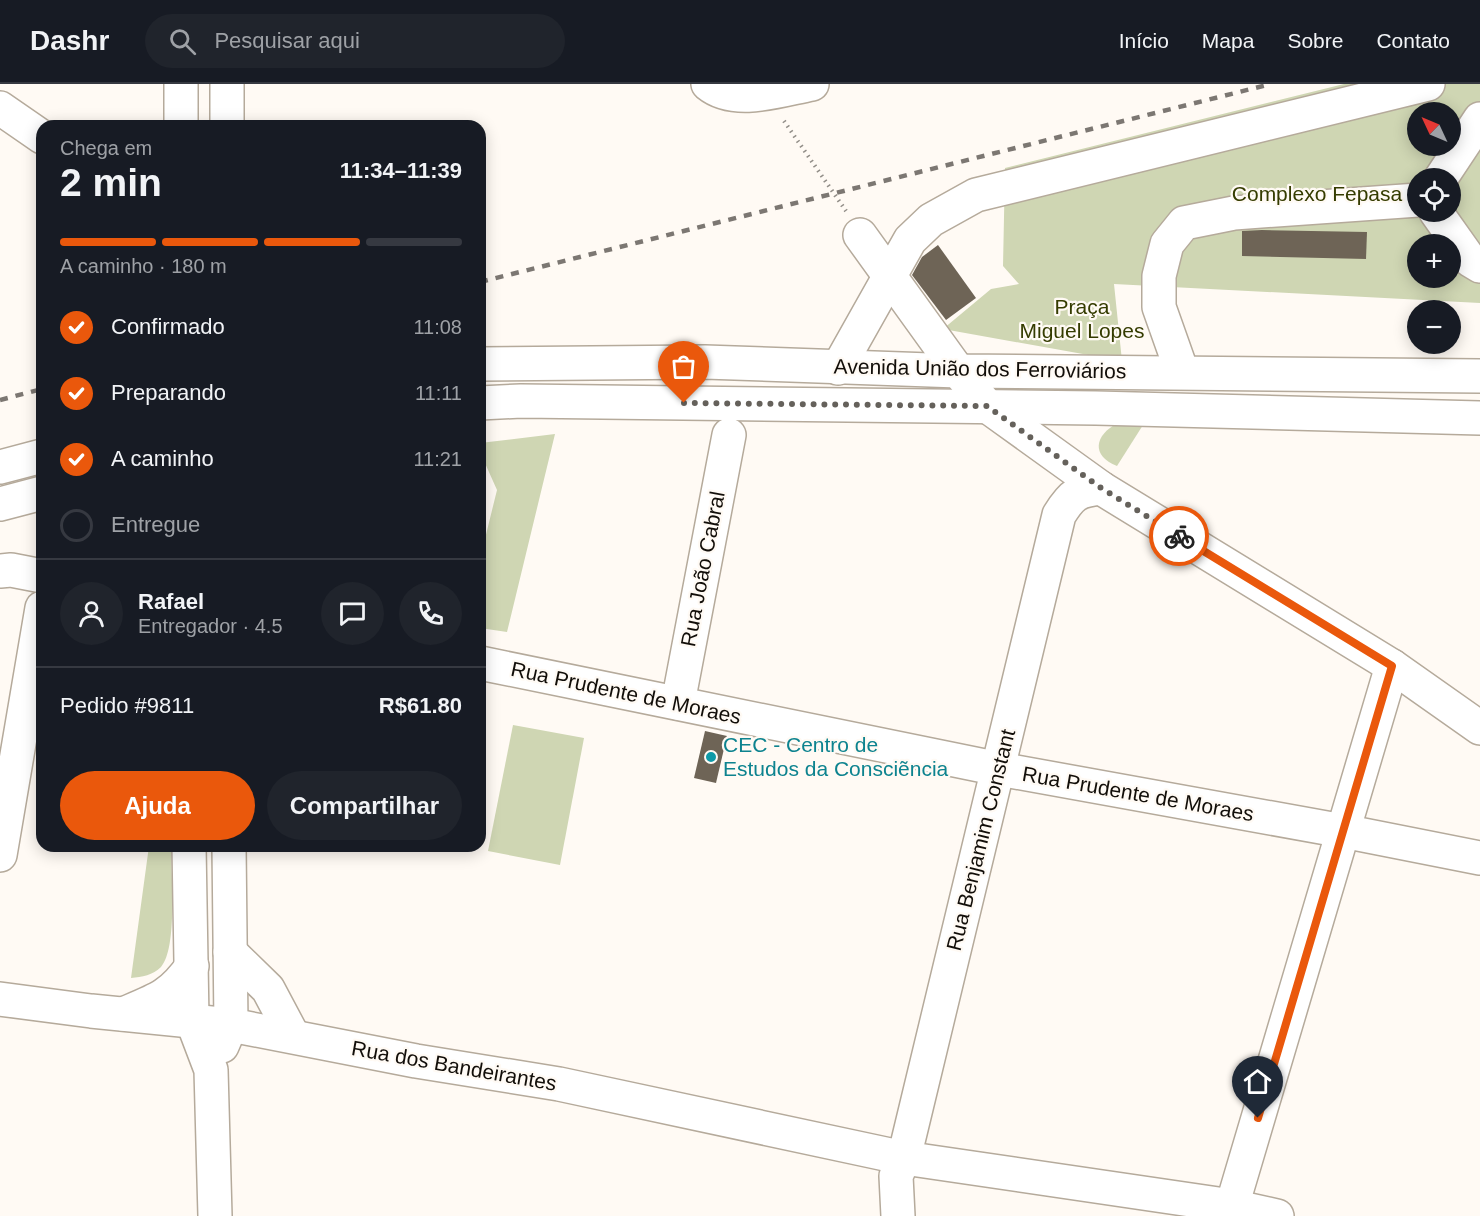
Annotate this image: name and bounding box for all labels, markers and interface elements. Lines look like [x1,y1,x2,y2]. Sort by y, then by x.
search box [145,14,565,68]
text: Dashr [30,25,109,56]
icon: search [166,25,199,58]
text: Pesquisar aqui [214,28,360,53]
text: Início [1119,29,1169,52]
text: Mapa [1202,29,1254,52]
text: Sobre [1287,29,1343,52]
text: Contato [1376,29,1450,52]
north arrow [1407,102,1461,156]
map controls [1407,102,1461,354]
text: Chega em [60,137,152,159]
text: 11:34–11:39 [340,158,462,183]
text: 2 min [60,161,162,204]
button: locate [1407,168,1461,222]
park label: Complexo Fepasa [1232,182,1403,205]
button: + [1407,234,1461,288]
text: A caminho · 180 m [60,255,227,277]
park label: Praça Miguel Lopes [1020,295,1144,342]
button: − [1407,300,1461,354]
icon: check [60,311,93,344]
text: Confirmado [111,314,225,339]
text: 11:08 [413,316,462,338]
pin [658,341,709,403]
icon: bag [667,350,700,383]
street label: Avenida União dos Ferroviários [834,354,1126,383]
icon: check [60,377,93,410]
text: Preparando [111,380,226,405]
text: 11:11 [415,382,462,404]
icon: check [60,443,93,476]
text: A caminho [111,446,214,471]
text: 11:21 [413,448,462,470]
street label: Rua João Cabral [676,489,729,648]
courier [1149,506,1209,566]
text: Entregue [111,512,200,537]
icon: bike [1163,520,1196,553]
button: person [60,582,123,645]
button: chat [321,582,384,645]
button: phone [399,582,462,645]
text: Rafael [138,589,204,614]
text: Entregador · 4.5 [138,615,283,637]
street label: Rua Prudente de Moraes [509,657,743,728]
text: Pedido #9811 [60,693,194,718]
text: R$61.80 [379,693,462,718]
street label: Rua Benjamim Constant [942,727,1019,953]
place label: CEC - Centro de Estudos da Consciẽncia [723,733,949,780]
marker: CEC - Centro de Estudos da Consciẽncia [704,750,718,764]
street label: Rua Prudente de Moraes [1021,762,1256,825]
button: Ajuda [60,771,255,840]
button: Compartilhar [267,771,462,840]
street label: Rua dos Bandeirantes [350,1036,558,1095]
pin [1232,1056,1283,1118]
icon: home [1241,1065,1274,1098]

